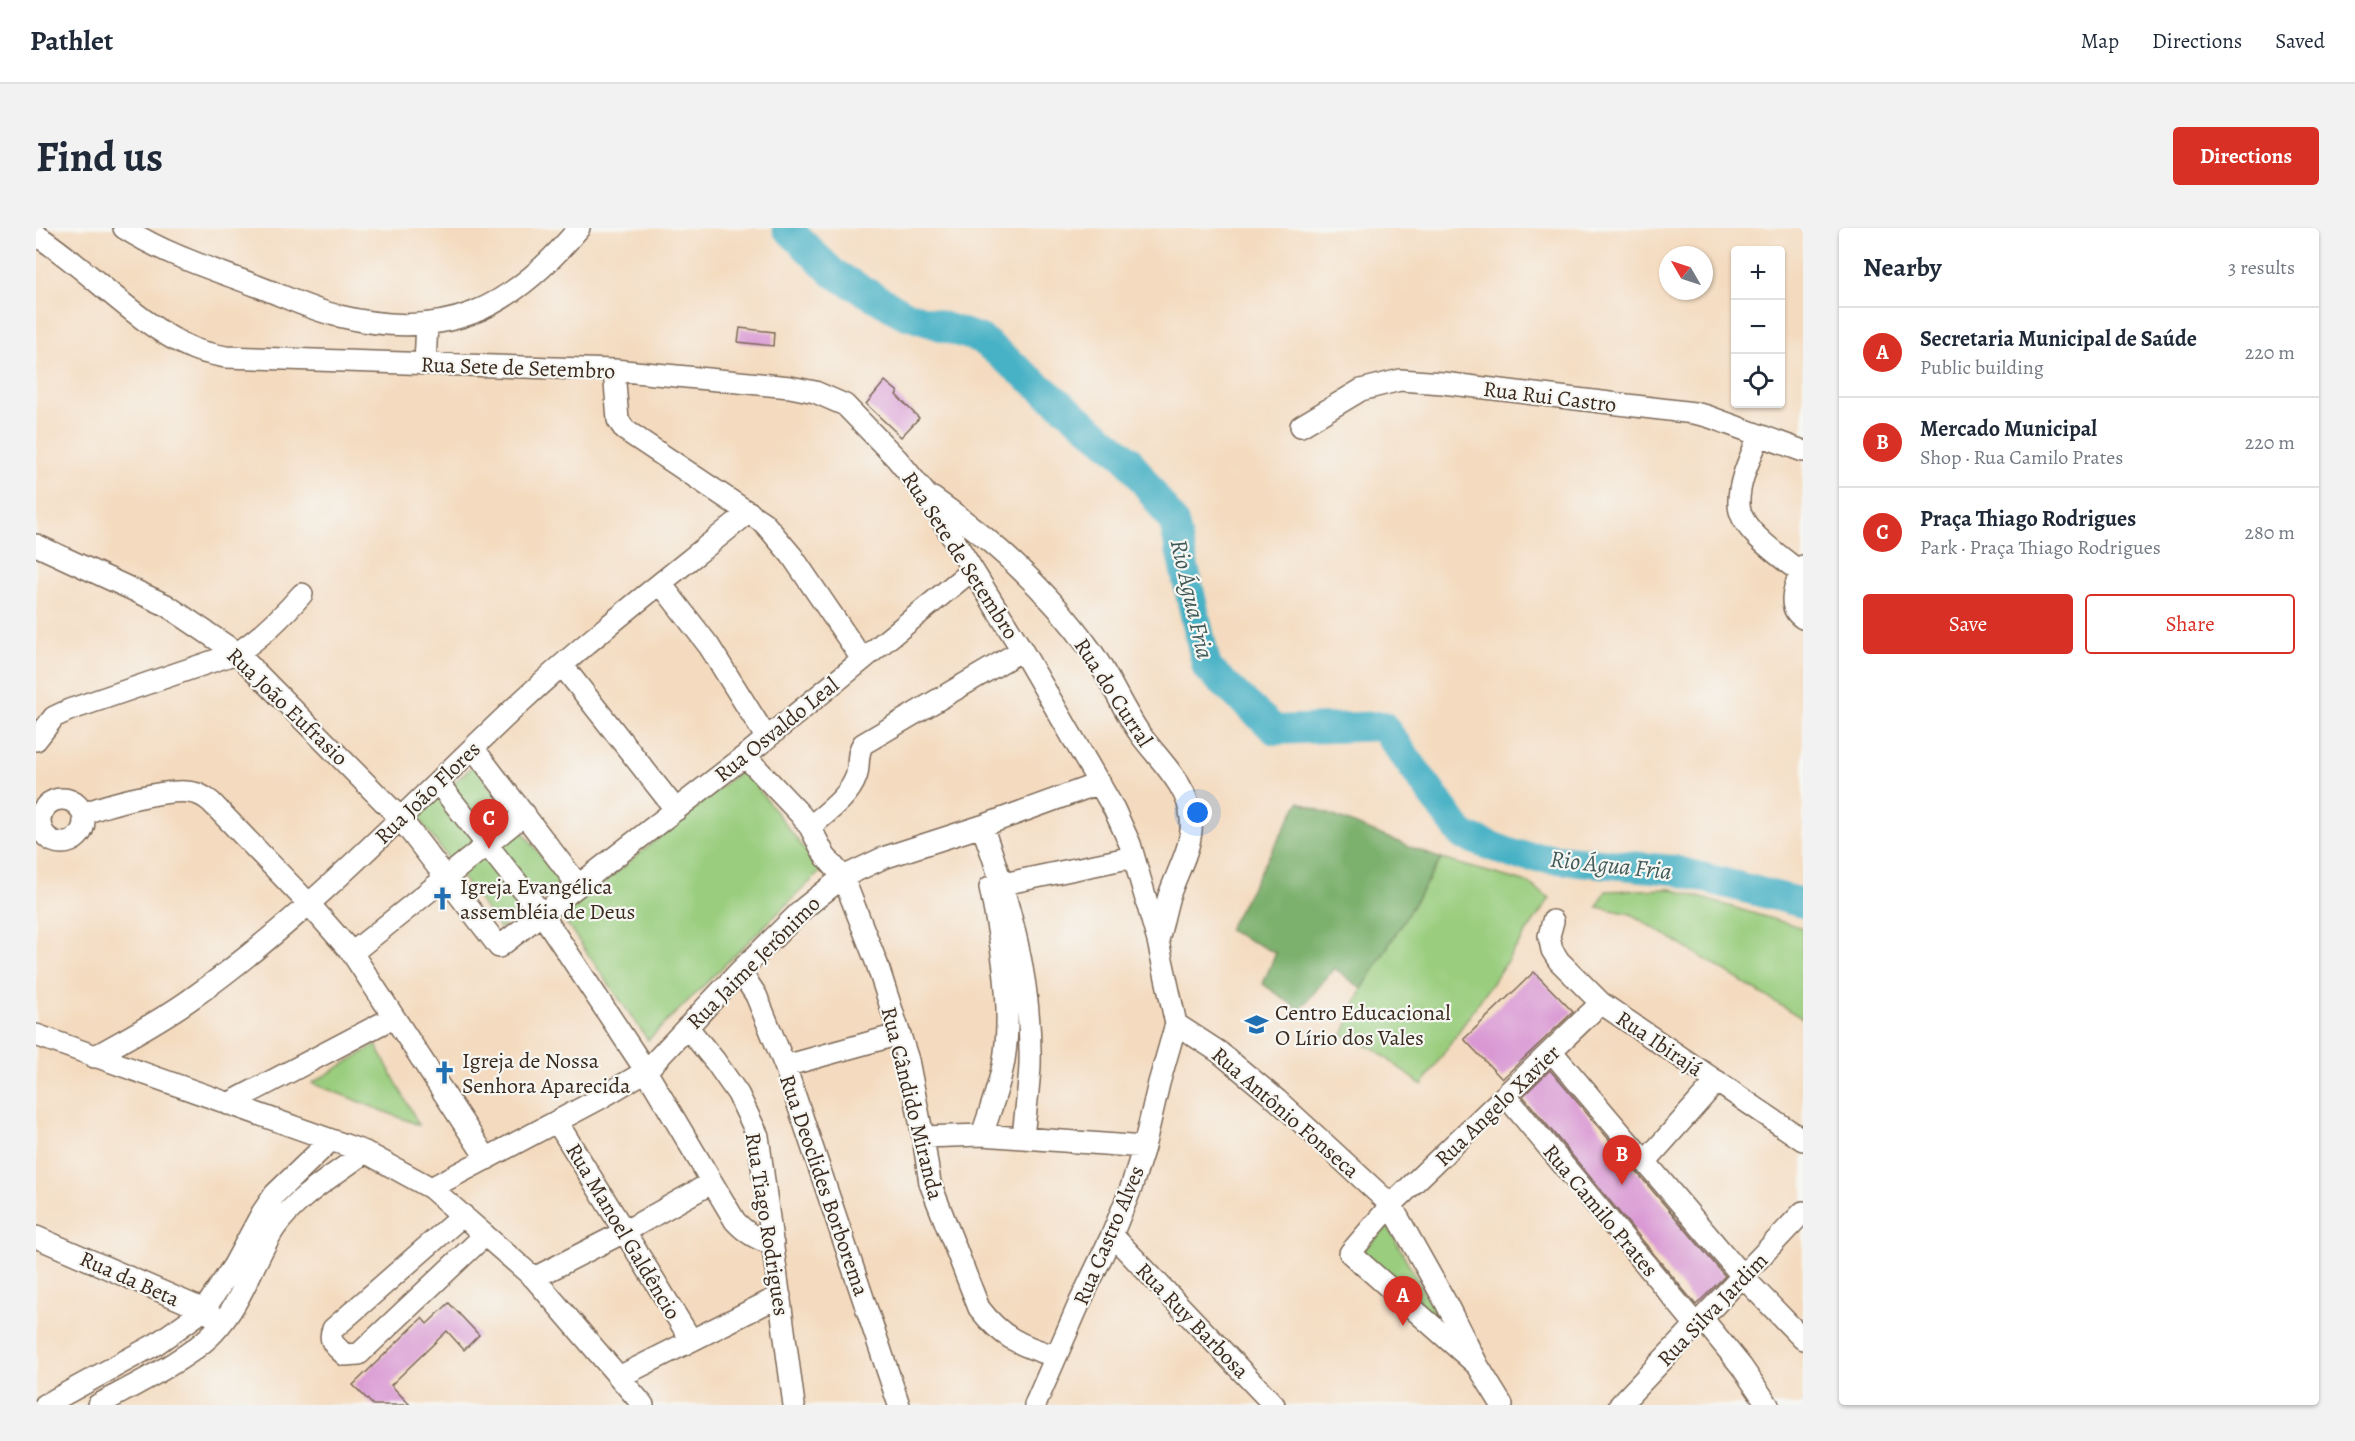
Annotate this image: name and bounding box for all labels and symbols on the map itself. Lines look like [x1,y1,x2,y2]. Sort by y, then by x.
north arrow [1659,246,1713,300]
street label: Rua Sete de Setembro [420,350,616,386]
street label: Rua Rui Castro [1482,374,1618,420]
street label: Rua Sete de Setembro [895,466,1026,645]
water label: Rio Água Fria [1163,536,1221,662]
street label: Rua do Curral [1067,632,1160,753]
street label: Rua João Eufrasio [220,641,355,773]
street label: Rua Osvaldo Leal [708,670,845,789]
street label: Rua João Flores [368,734,487,851]
your location [1183,798,1212,827]
pin: C [470,800,508,849]
water label: Rio Água Fria [1549,843,1673,887]
place label: Igreja Evangélica assembléia de Deus [460,872,635,927]
church icon: Igreja Evangélica assembléia de Deus [429,886,455,912]
street label: Rua Jaime Jerônimo [680,889,827,1036]
place label: Centro Educacional O Lírio dos Vales [1275,998,1451,1053]
street label: Rua Cândido Miranda [874,1004,951,1204]
street label: Rua Ibirajá [1610,1004,1709,1084]
school or university icon: Centro Educacional O Lírio dos Vales [1244,1012,1270,1038]
street label: Rua Angelo Xavier [1428,1038,1567,1173]
street label: Rua Antônio Fonseca [1205,1040,1366,1186]
place label: Igreja de Nossa Senhora Aparecida [462,1046,631,1101]
church icon: Igreja de Nossa Senhora Aparecida [431,1060,457,1086]
street label: Rua Deoclides Borborema [772,1071,876,1301]
street label: Rua Tiago Rodrigues [738,1130,796,1318]
pin: B [1602,1136,1642,1185]
street label: Rua Manoel Galdêncio [559,1138,688,1325]
street label: Rua Camilo Prates [1536,1138,1665,1283]
street label: Rua Castro Alves [1066,1161,1152,1310]
street label: Rua da Beta [75,1244,185,1314]
street label: Rua Silva Jardim [1651,1246,1775,1373]
street label: Rua Ruy Barbosa [1129,1256,1256,1386]
pin: A [1384,1276,1422,1326]

